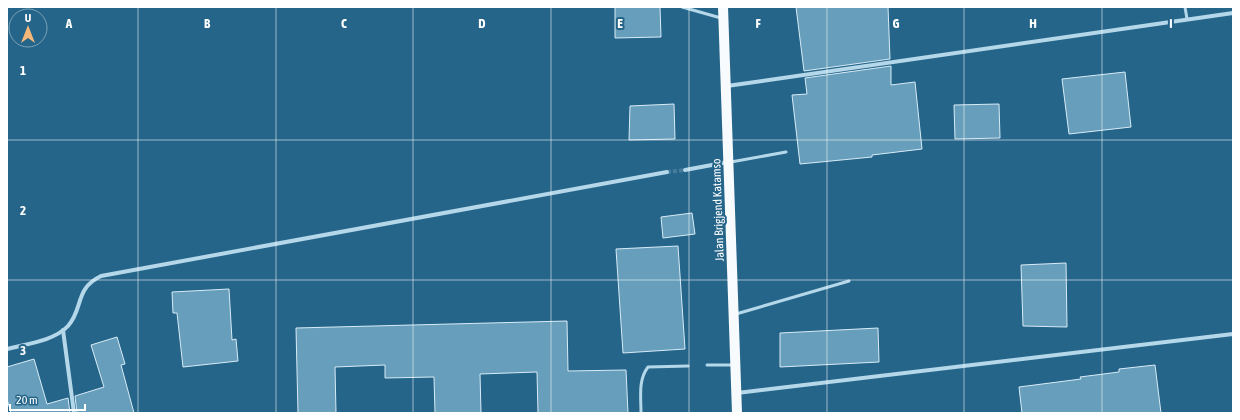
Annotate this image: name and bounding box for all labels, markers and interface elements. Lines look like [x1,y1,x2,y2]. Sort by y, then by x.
north arrow [8,8,48,48]
text: U [25,12,31,24]
text: A [65,16,73,31]
text: B [204,16,211,31]
text: C [341,16,347,31]
text: D [478,16,486,31]
text: E [617,16,623,31]
text: F [755,16,761,31]
text: G [893,16,900,31]
text: H [1029,16,1037,31]
text: I [1169,16,1173,31]
text: 1 [20,63,26,78]
street label: Jalan Brigjend Katamso [709,158,727,262]
text: 2 [20,203,26,218]
text: 3 [20,343,26,358]
scale bar [10,386,85,412]
text: 20 m [16,393,38,407]

